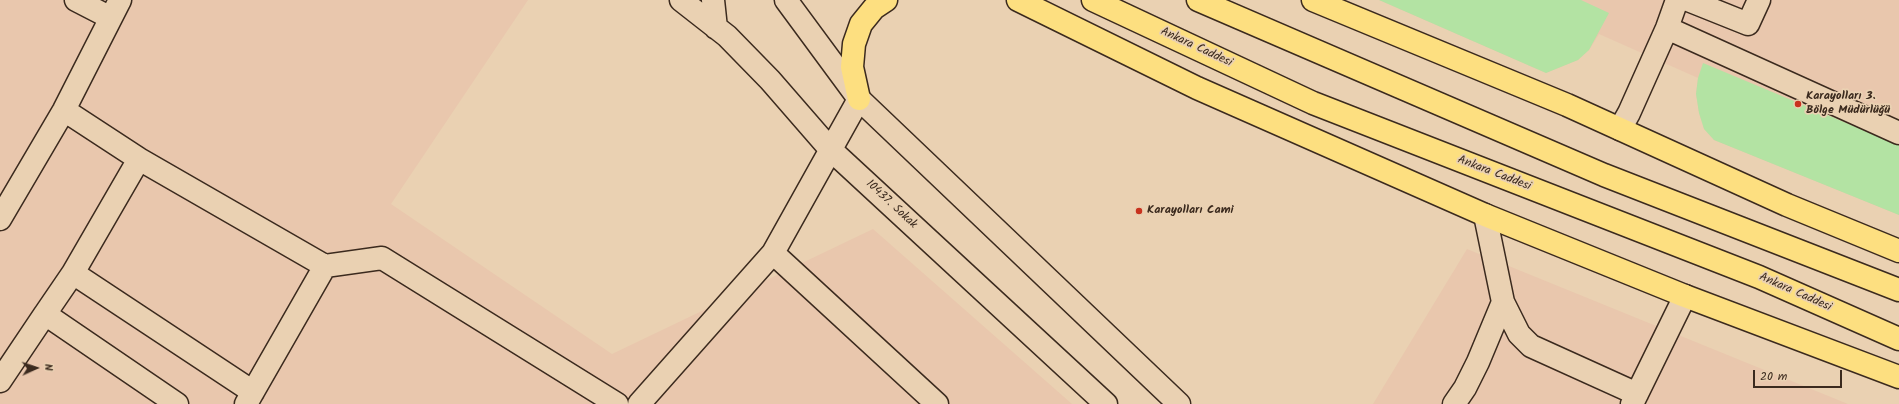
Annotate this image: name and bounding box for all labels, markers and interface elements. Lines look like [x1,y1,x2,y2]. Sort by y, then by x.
street label: Ankara Caddesi [1158,25,1234,71]
place label: Karayolları 3. Bölge Müdürlüğü [1806,90,1890,118]
marker: Karayolları 3. Bölge Müdürlüğü [1793,99,1803,109]
street label: Ankara Caddesi [1455,153,1533,195]
street label: 10437. Sokak [862,178,920,232]
place label: Karayolları Cami [1147,204,1234,218]
marker: Karayolları Cami [1134,206,1144,216]
street label: Ankara Caddesi [1757,271,1833,315]
north arrow [16,348,56,388]
scale bar [1755,362,1844,388]
text: N [39,363,57,371]
text: 20 m [1760,367,1787,386]

